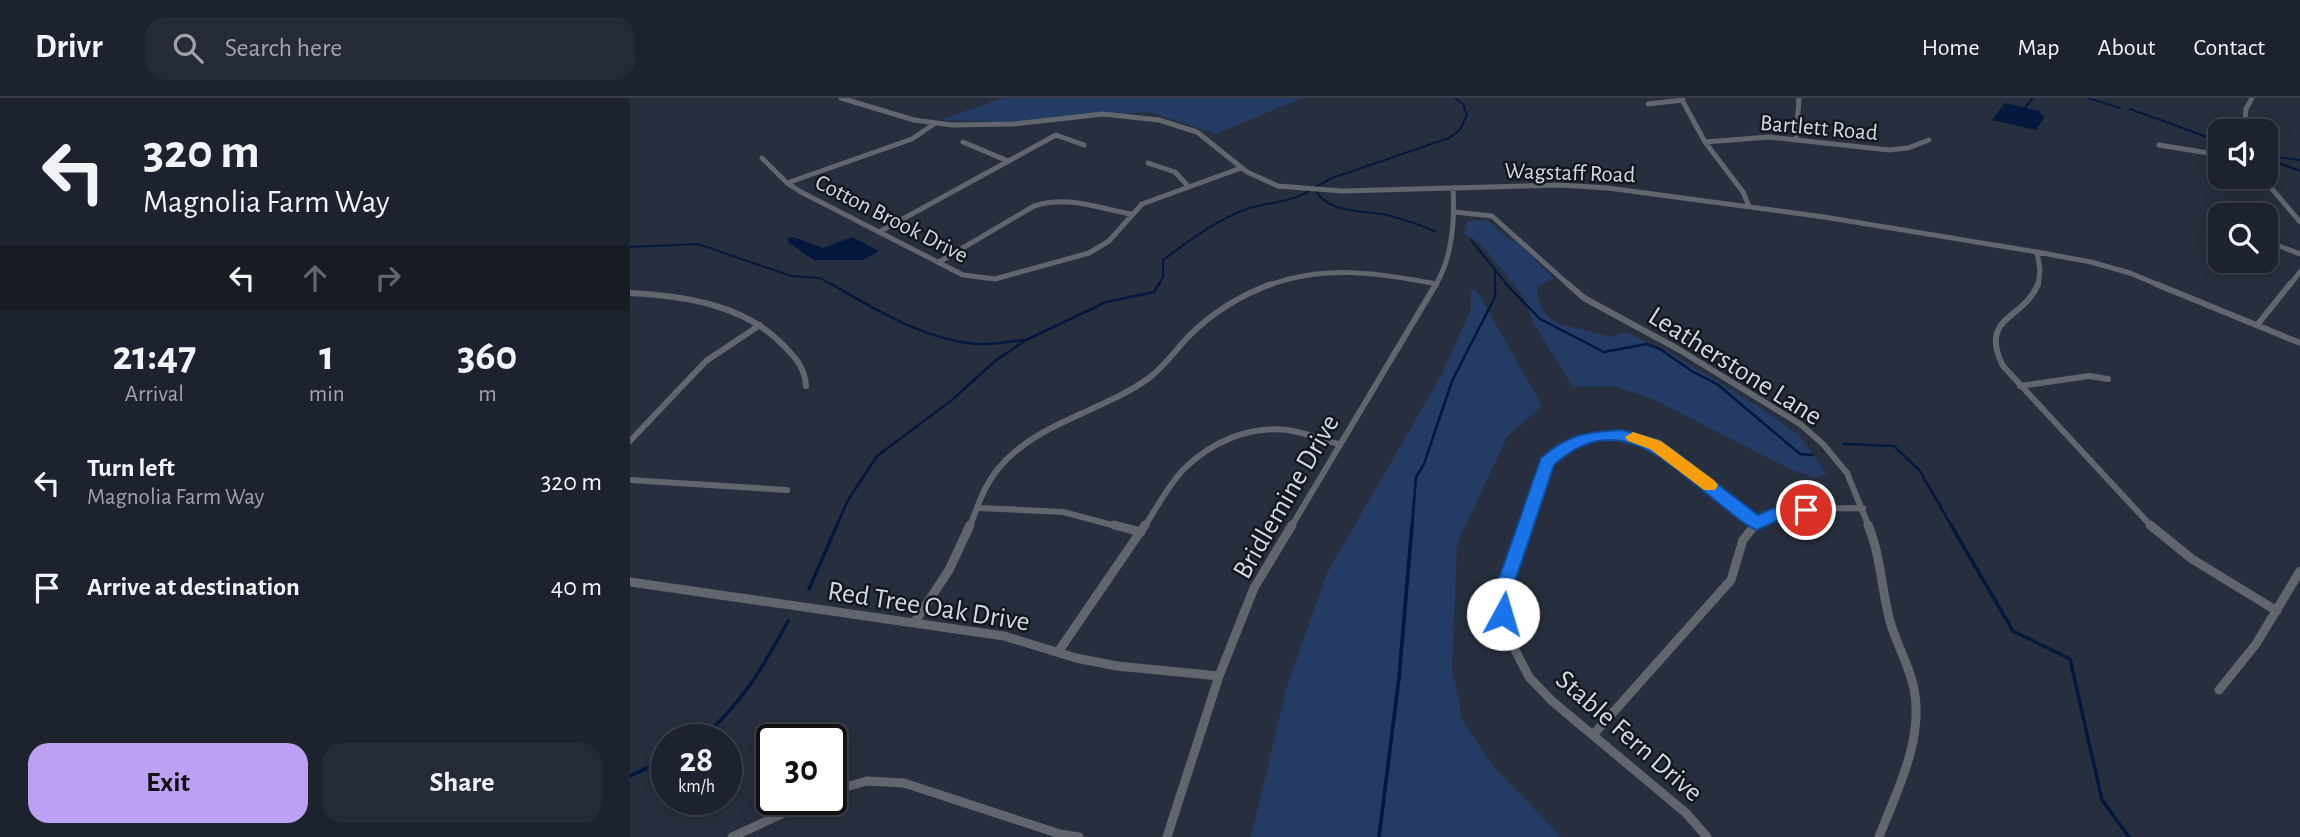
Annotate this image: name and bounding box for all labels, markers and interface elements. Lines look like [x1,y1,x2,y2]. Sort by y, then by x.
search box [145,17,635,80]
icon: search [169,29,207,67]
text: Drivr [35,31,103,64]
text: Search here [225,35,342,61]
text: Home [1922,36,1980,60]
text: Map [2018,36,2060,60]
text: About [2098,36,2155,60]
text: Contact [2193,36,2265,60]
street label: Bartlett Road [1759,112,1879,145]
map controls [2208,119,2278,273]
button: sound [2208,119,2278,189]
icon: left [28,126,119,217]
text: 320 m [143,128,260,177]
street label: Wagstaff Road [1504,160,1636,187]
street label: Cotton Brook Drive [811,171,971,268]
text: Magnolia Farm Way [143,186,390,218]
button: search [2208,203,2278,273]
icon: left [223,259,261,297]
icon: ahead [296,259,334,297]
icon: right [369,259,407,297]
street label: Leatherstone Lane [1643,302,1827,431]
text: 21:47 [113,335,196,377]
text: 1 [319,335,334,377]
text: 360 [457,335,517,377]
text: Arrival [125,383,184,406]
text: min [309,383,345,406]
text: m [478,383,497,406]
street label: Bridlemine Drive [1229,410,1345,584]
text: Turn left [87,455,175,481]
icon: left [28,464,66,502]
text: 320 m [541,469,602,495]
pin [1776,480,1836,540]
text: Magnolia Farm Way [87,486,264,509]
icon: arrive [1787,491,1825,529]
icon: arrive [28,569,66,607]
text: Arrive at destination [87,574,300,600]
text: 40 m [551,574,602,600]
street label: Red Tree Oak Drive [826,577,1032,637]
position arrow [1466,577,1540,651]
street label: Stable Fern Drive [1550,665,1707,808]
speed limit sign: 30 [756,724,847,815]
button: Exit [28,743,308,823]
button: Share [322,743,602,823]
text: 28 [680,743,713,778]
text: km/h [678,778,715,796]

